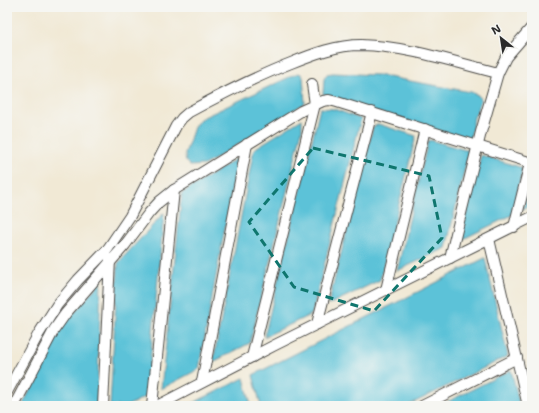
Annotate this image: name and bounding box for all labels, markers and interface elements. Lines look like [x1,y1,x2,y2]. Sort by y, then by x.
north arrow [481,18,521,58]
text: N [489,21,504,38]

